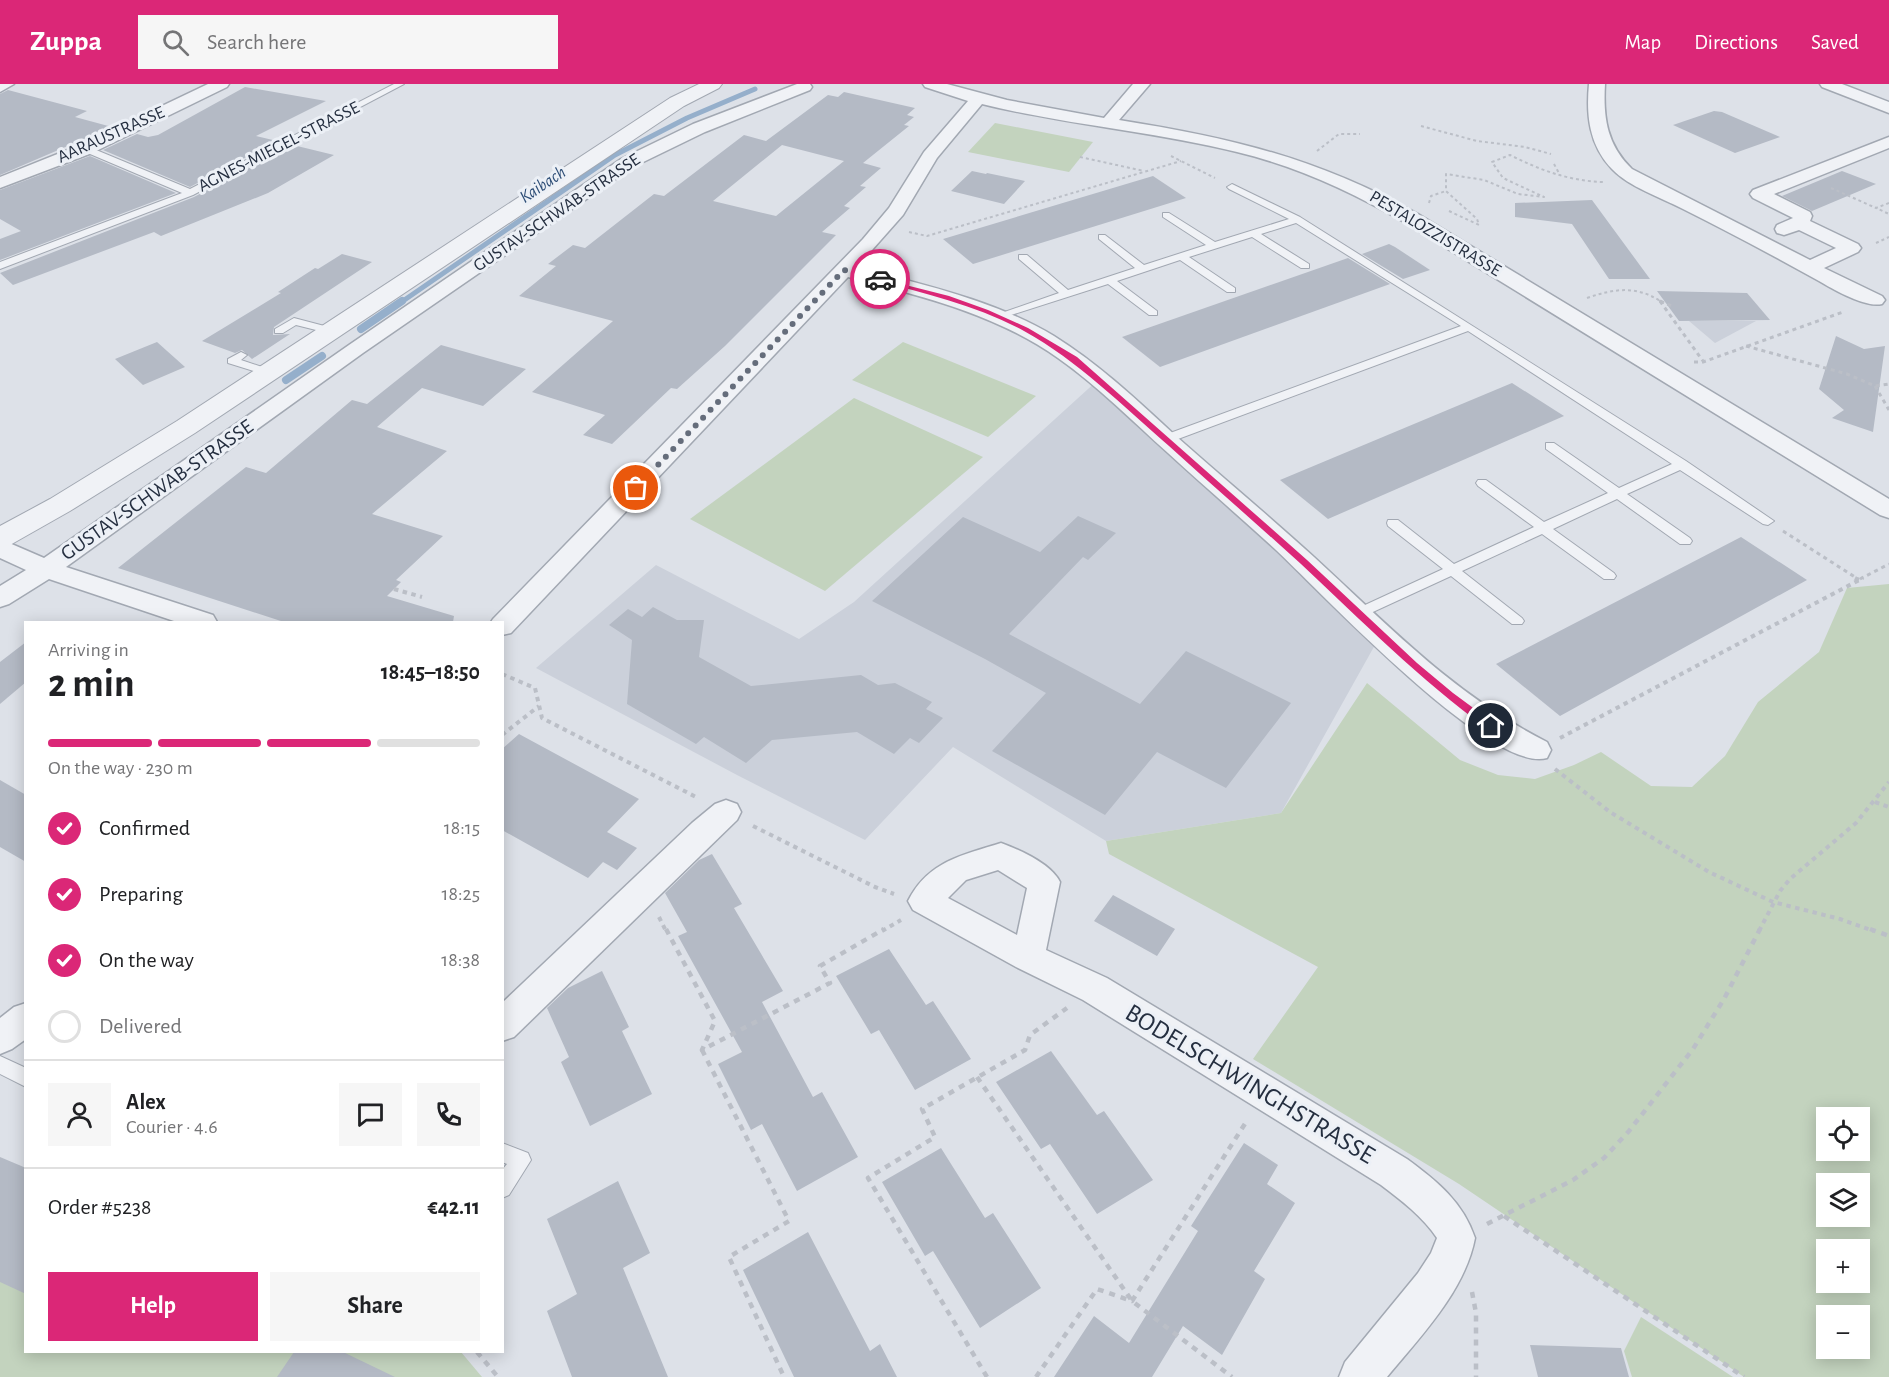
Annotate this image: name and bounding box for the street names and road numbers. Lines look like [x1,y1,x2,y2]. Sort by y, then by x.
street label: AGNES-MIEGEL-STRASSE [195,98,363,196]
street label: AARAUSTRASSE [55,103,168,167]
street label: GUSTAV-SCHWAB-STRASSE [470,150,644,275]
street label: PESTALOZZISTRASSE [1366,188,1504,280]
street label: GUSTAV-SCHWAB-STRASSE [57,416,257,564]
street label: BODELSCHWINGHSTRASSE [1121,999,1379,1169]

